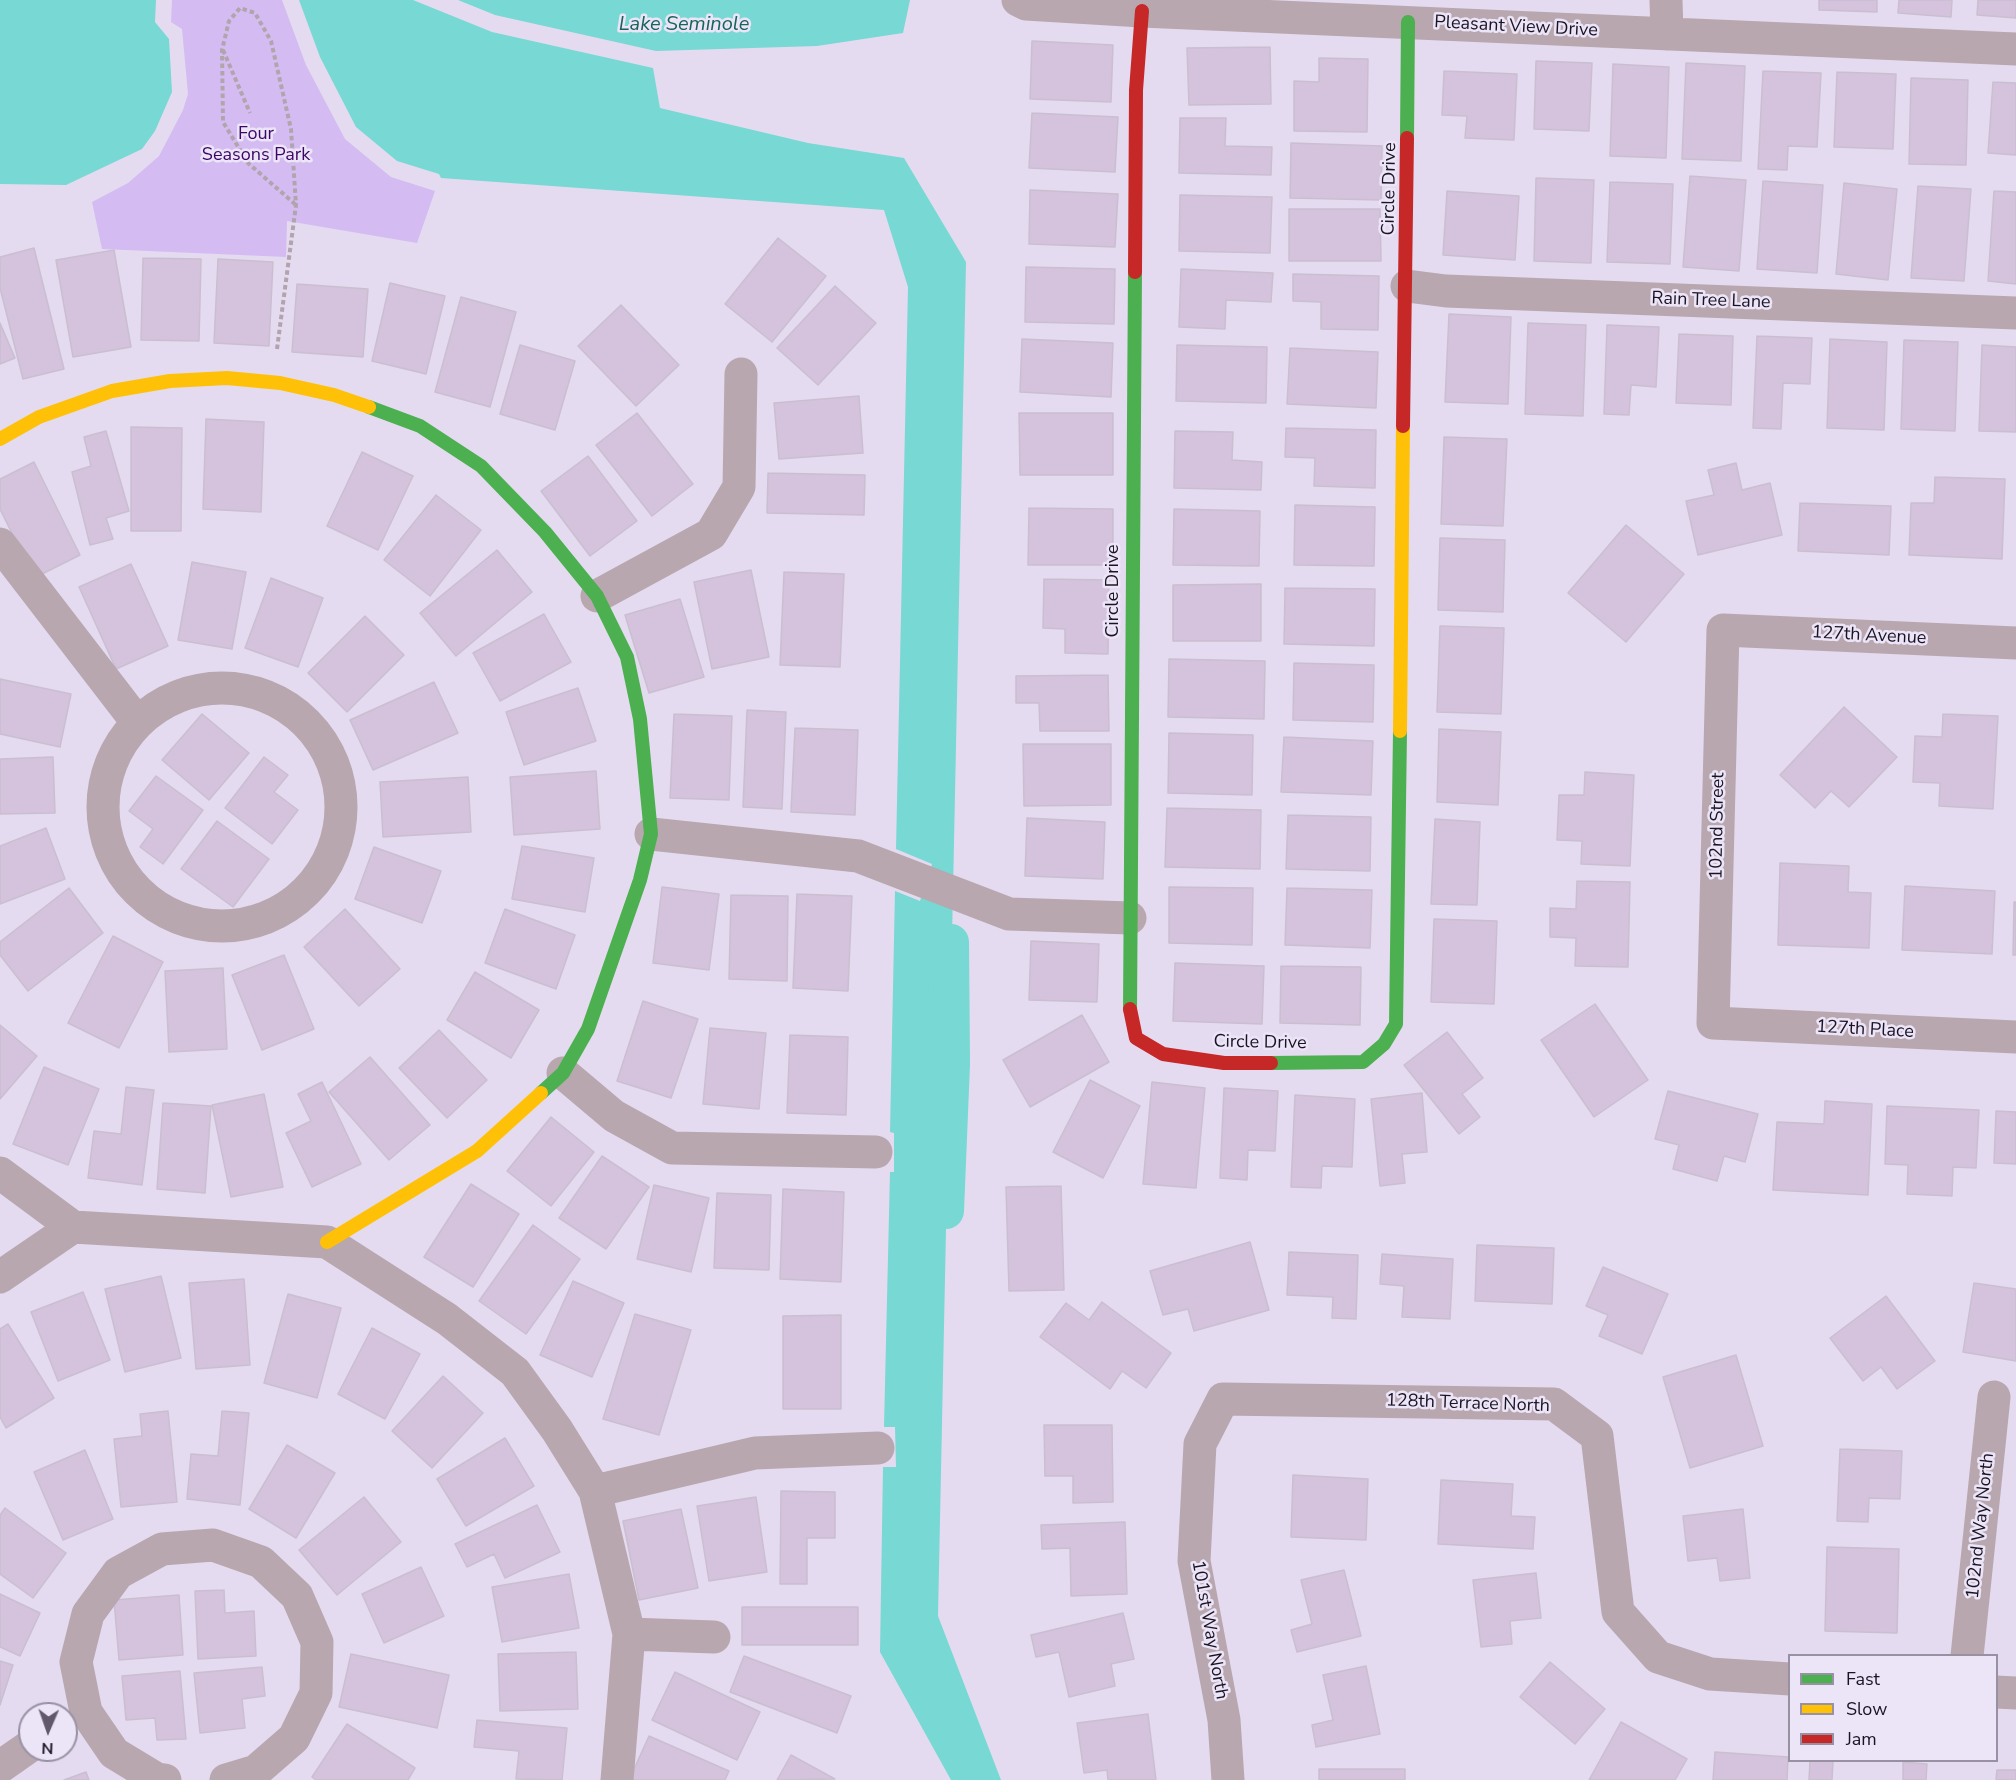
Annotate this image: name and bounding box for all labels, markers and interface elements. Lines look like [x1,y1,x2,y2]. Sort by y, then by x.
street label: Pleasant View Drive [1434,12,1598,42]
water label: Lake Seminole [619,13,749,37]
park label: Four Seasons Park [202,124,310,166]
street label: Circle Drive [1378,142,1402,236]
street label: Rain Tree Lane [1651,288,1771,314]
street label: Circle Drive [1103,544,1125,638]
street label: 127th Avenue [1811,622,1927,650]
street label: 102nd Street [1706,772,1730,880]
street label: 127th Place [1816,1017,1914,1043]
street label: Circle Drive [1213,1031,1307,1055]
street label: 128th Terrace North [1386,1390,1550,1418]
street label: 102nd Way North [1963,1452,1999,1600]
street label: 101st Way North [1186,1559,1232,1701]
legend [1788,1654,1998,1762]
text: Fast [1846,1667,1880,1691]
text: Slow [1846,1697,1887,1721]
north arrow [18,1702,78,1762]
text: Jam [1846,1727,1877,1751]
text: N [41,1737,54,1759]

